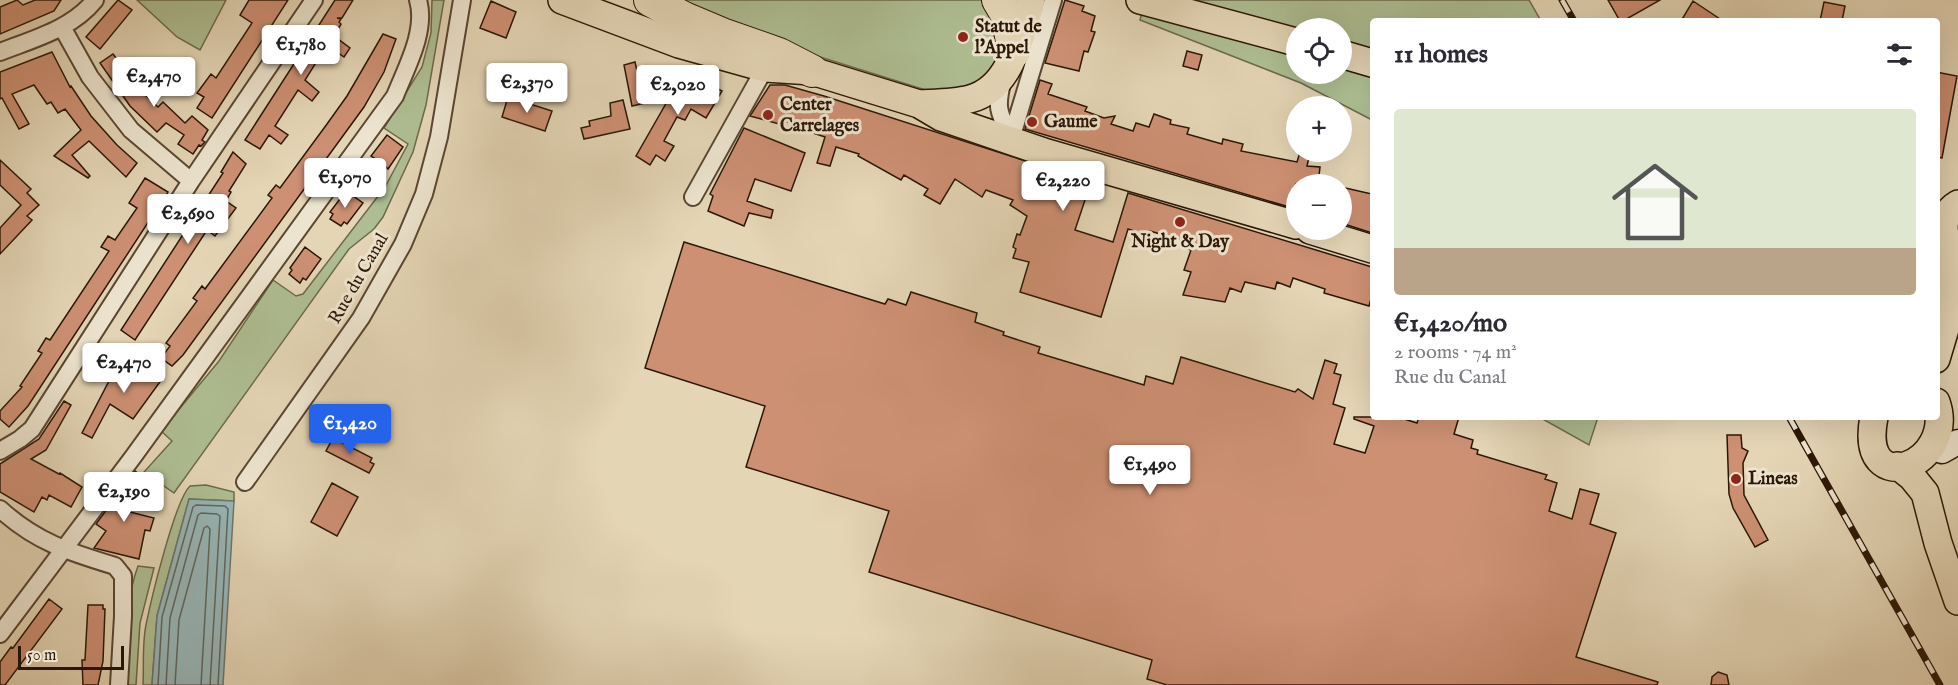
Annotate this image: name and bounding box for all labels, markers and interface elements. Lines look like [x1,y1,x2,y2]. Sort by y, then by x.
place label: Statut de l'Appel [974,16,1042,60]
map controls [1286,18,1352,240]
button: locate [1286,18,1352,84]
pin: €1,780 [252,25,350,76]
marker: Statut de l'Appel [956,30,970,44]
text: €1,780 [276,32,326,57]
text: 11 homes [1394,38,1488,71]
icon: filters [1883,38,1916,71]
pin: €2,470 [105,57,203,108]
pin: €2,370 [478,63,576,114]
text: €2,470 [126,64,182,89]
pin: €2,020 [629,65,727,116]
text: €2,370 [500,70,554,95]
text: €2,020 [650,72,706,97]
place label: Center Carrelages [780,94,860,138]
button: + [1286,96,1352,162]
marker: Center Carrelages [761,108,775,122]
place label: Gaume [1044,111,1098,134]
marker: Gaume [1025,115,1039,129]
icon: home [1601,148,1709,256]
pin: €1,070 [296,158,394,209]
pin: €2,220 [1014,161,1112,212]
text: €1,070 [318,165,372,190]
text: €2,220 [1035,168,1091,193]
button: − [1286,174,1352,240]
pin: €2,690 [139,194,237,245]
text: €2,690 [161,201,215,226]
marker: Night & Day [1173,215,1187,229]
street label: Rue du Canal [324,229,394,328]
place label: Night & Day [1130,231,1230,254]
text: €1,420/mo [1394,307,1507,340]
text: 2 rooms · 74 m² [1394,340,1517,365]
pin: €2,470 [75,343,173,394]
text: €2,470 [96,350,152,375]
text: Rue du Canal [1394,365,1506,390]
pin: €1,420 [301,404,399,455]
text: €1,420 [323,411,377,436]
pin: €1,490 [1101,445,1199,496]
text: €1,490 [1123,452,1177,477]
place label: Lineas [1748,468,1798,491]
pin: €2,190 [75,472,173,523]
marker: Lineas [1729,472,1743,486]
text: €2,190 [98,479,150,504]
scale bar [18,643,124,670]
text: 50 m [27,646,56,666]

